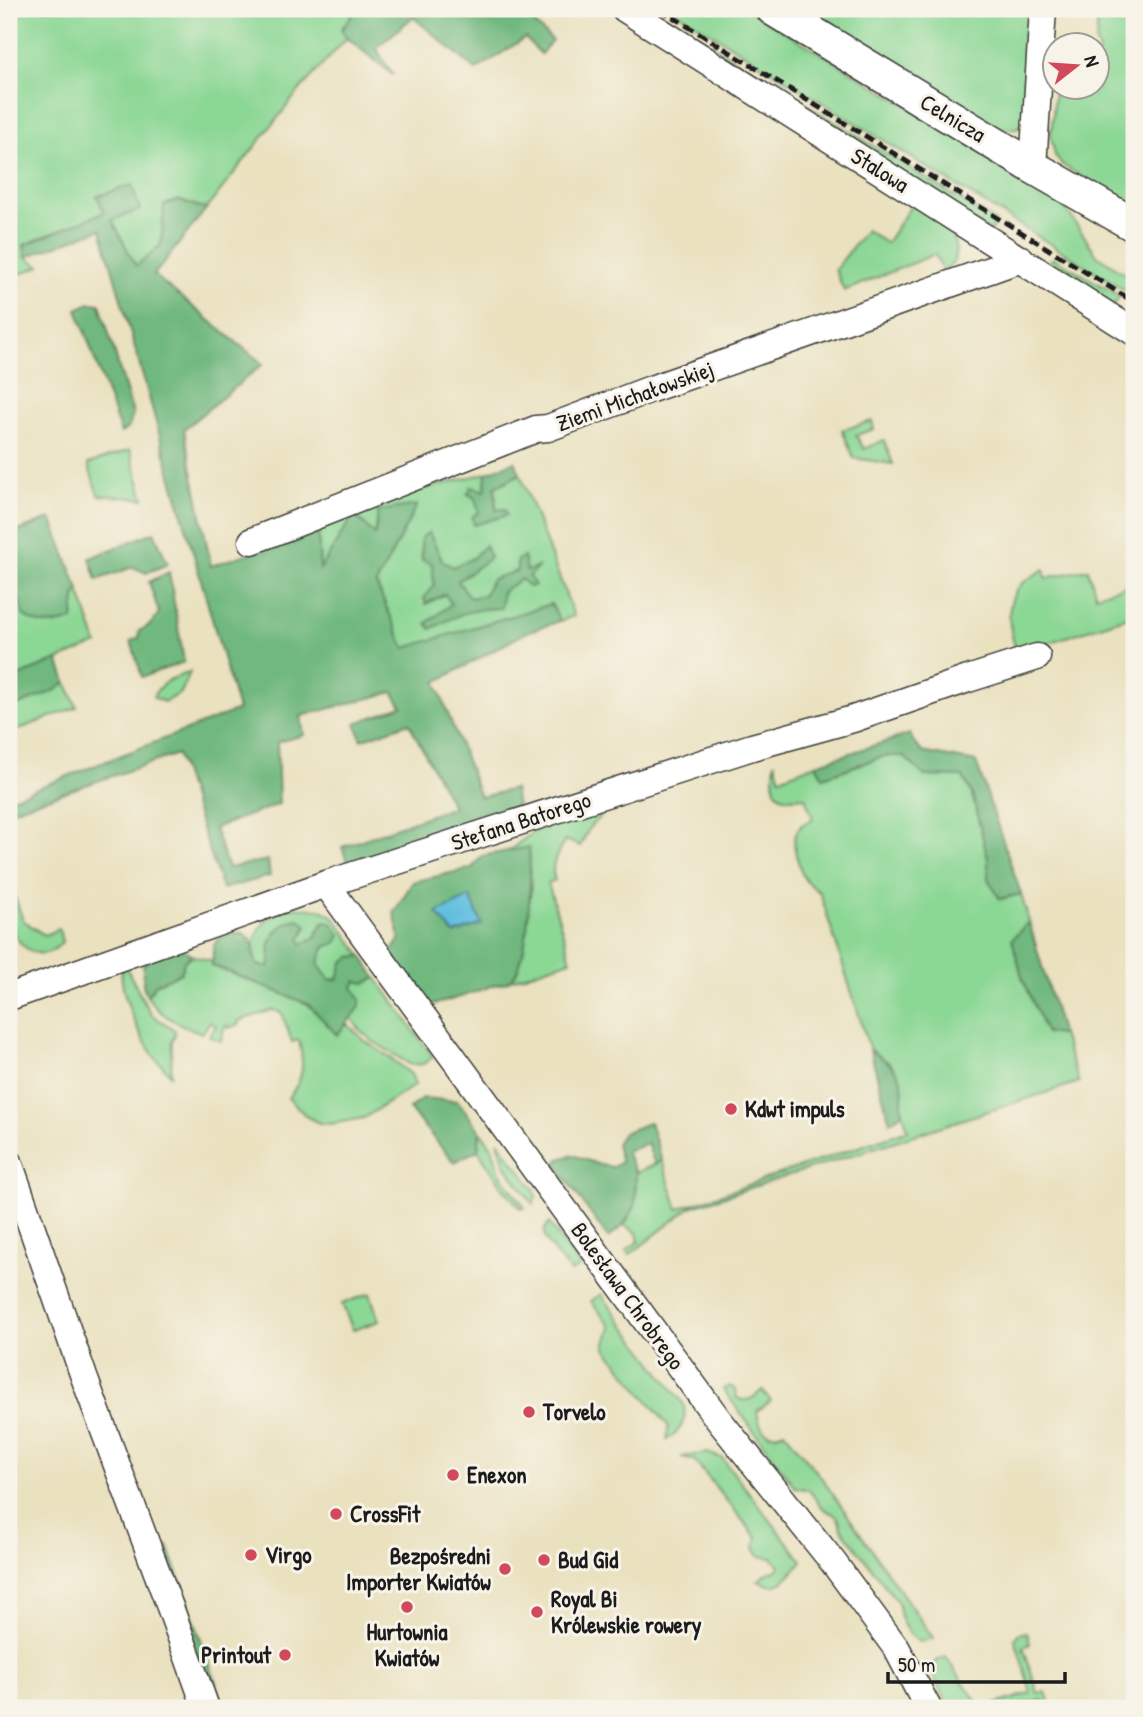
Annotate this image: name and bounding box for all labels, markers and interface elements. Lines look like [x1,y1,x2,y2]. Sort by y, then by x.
north arrow [1042,32,1112,102]
text: N [1078,52,1106,70]
street label: Celnicza [915,86,992,149]
street label: Stalowa [846,140,915,199]
street label: Ziemi Michałowskiej [552,353,718,438]
street label: Stefana Batorego [447,783,595,858]
place label: Kdwt impuls [745,1093,845,1125]
marker: Kdwt impuls [723,1101,739,1117]
street label: Bolesława Chrobrego [564,1216,692,1376]
place label: Torvelo [542,1396,606,1427]
marker: Torvelo [521,1404,537,1420]
place label: Enexon [467,1459,527,1490]
marker: Enexon [445,1467,461,1483]
place label: CrossFit [350,1498,421,1529]
marker: CrossFit [328,1506,344,1522]
place label: Virgo [265,1539,312,1571]
place label: Bezpośredni Importer Kwiatów [346,1540,491,1598]
place label: Bud Gid [558,1544,618,1575]
marker: Virgo [243,1547,259,1563]
marker: Bud Gid [536,1552,552,1568]
marker: Bezpośredni Importer Kwiatów [497,1561,513,1577]
place label: Royal Bi Królewskie rowery [551,1583,702,1641]
marker: Hurtownia Kwiatów [399,1599,415,1615]
marker: Royal Bi Królewskie rowery [529,1604,545,1620]
place label: Hurtownia Kwiatów [366,1616,448,1673]
place label: Printout [201,1639,272,1670]
scale bar [888,1640,1064,1684]
marker: Printout [277,1647,293,1663]
text: 50 m [898,1650,935,1679]

